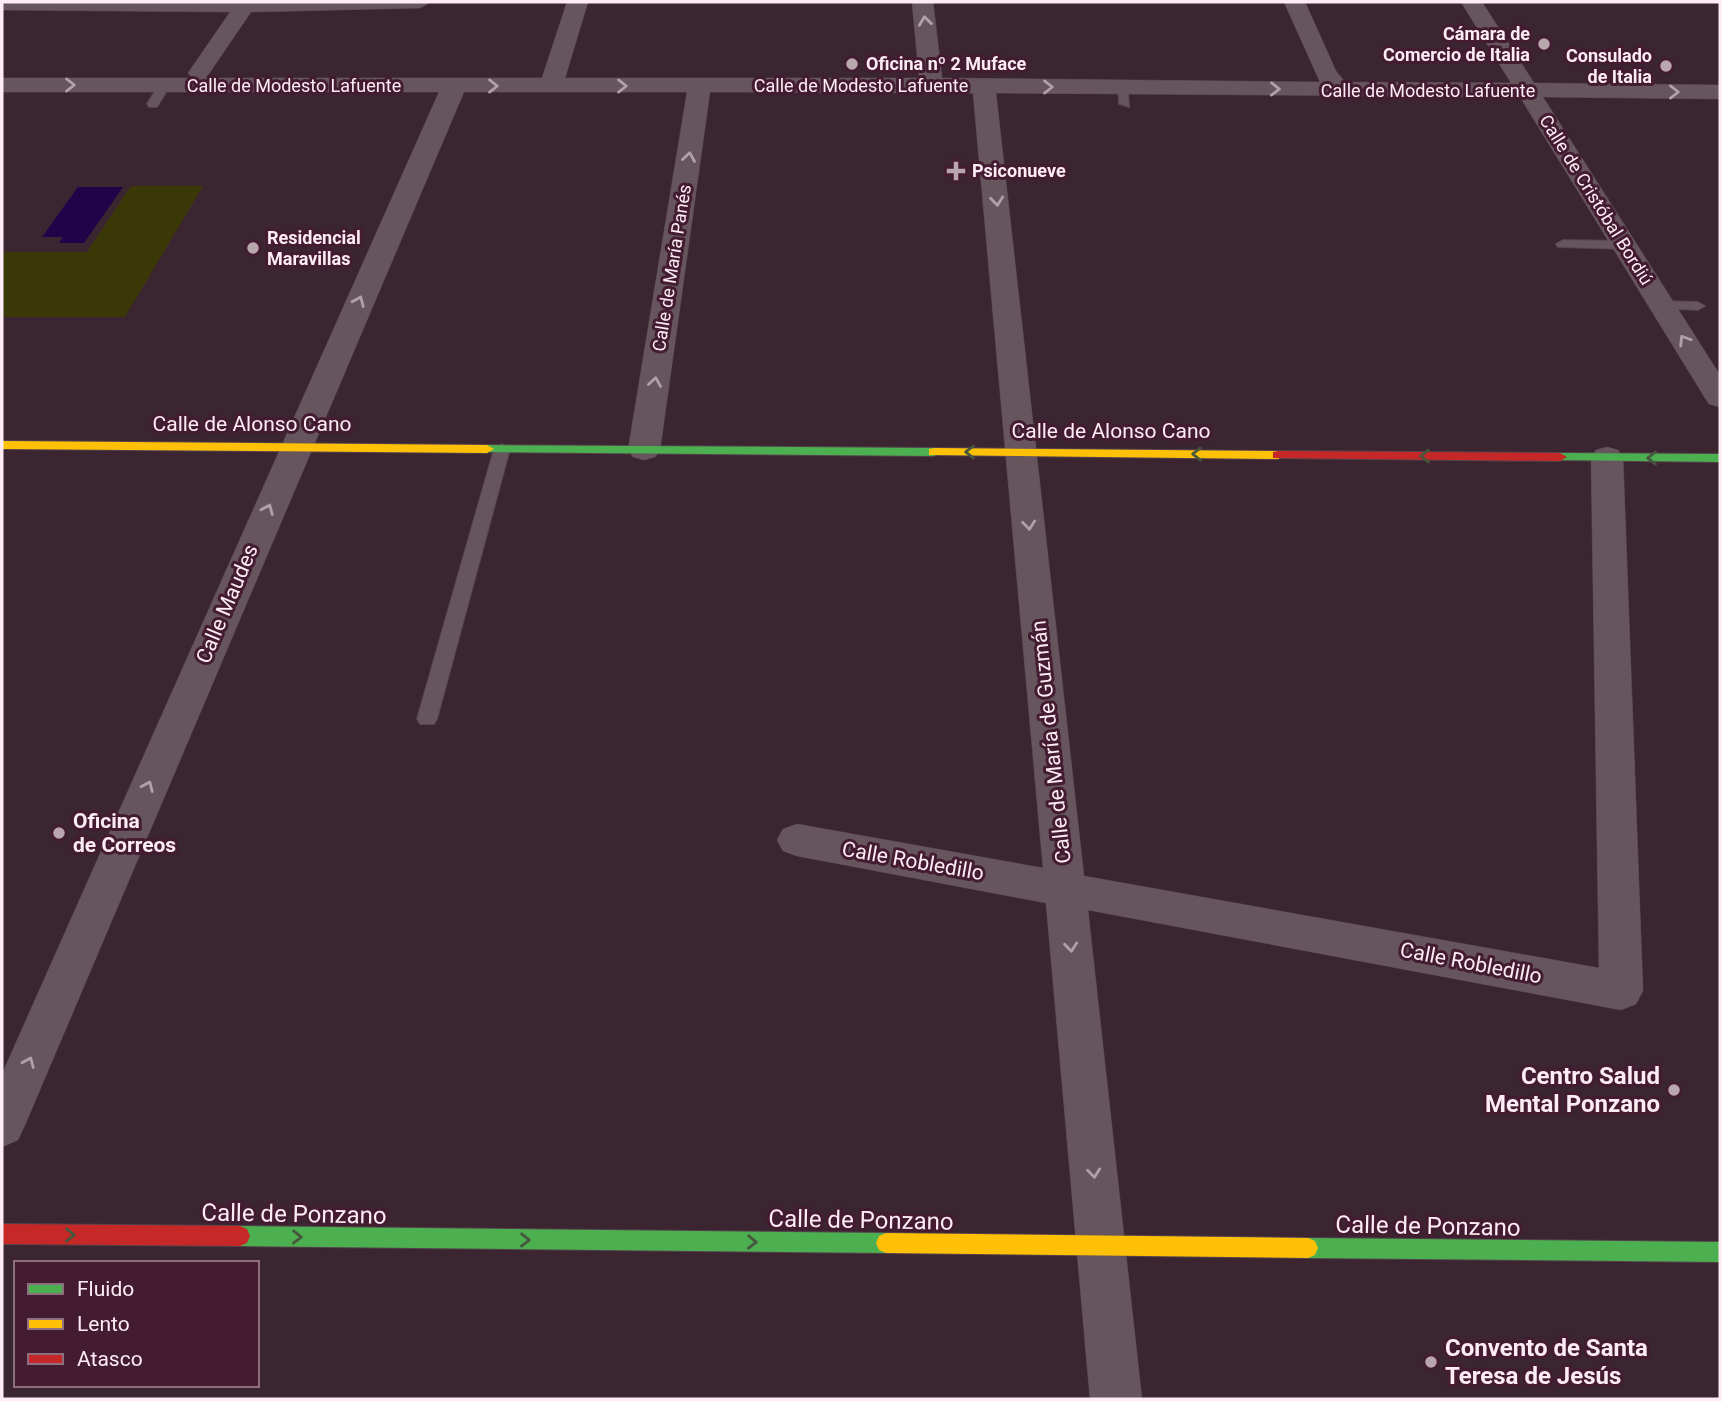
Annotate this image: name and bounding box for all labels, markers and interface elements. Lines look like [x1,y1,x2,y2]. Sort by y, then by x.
one-way arrow [917,15,932,27]
place label: Cámara de Comercio de Italia [1383,23,1530,65]
marker: Cámara de Comercio de Italia [1536,36,1552,52]
place label: Consulado de Italia [1566,45,1652,87]
place label: Oficina nº 2 Muface [866,53,1027,74]
marker: Oficina nº 2 Muface [844,56,860,72]
marker: Consulado de Italia [1658,58,1674,74]
street label: Calle de Modesto Lafuente [187,75,401,96]
street label: Calle de Modesto Lafuente [754,75,968,96]
one-way arrow [65,77,76,93]
one-way arrow [489,78,499,94]
one-way arrow [617,78,628,94]
one-way arrow [1043,79,1054,95]
street label: Calle de Modesto Lafuente [1321,80,1535,101]
one-way arrow [1270,82,1281,97]
one-way arrow [1670,84,1680,100]
street label: Calle de Cristóbal Bordiú [1535,111,1657,289]
one-way arrow [681,152,696,163]
place label: Psiconueve [972,160,1066,181]
marker: Psiconueve [946,161,966,181]
street label: Calle de María Panés [648,183,695,353]
one-way arrow [989,196,1004,207]
place label: Residencial Maravillas [267,227,361,269]
marker: Residencial Maravillas [245,240,261,256]
one-way arrow [351,296,365,308]
one-way arrow [1679,335,1692,348]
one-way arrow [647,376,662,388]
street label: Calle de Alonso Cano [153,412,351,436]
street label: Calle de Alonso Cano [1012,419,1210,443]
one-way arrow [964,444,974,460]
one-way arrow [1191,446,1202,462]
one-way arrow [1419,448,1429,464]
one-way arrow [1646,450,1657,465]
one-way arrow [260,504,274,517]
one-way arrow [1021,520,1036,531]
street label: Calle Maudes [191,541,263,667]
street label: Calle de María de Guzmán [1026,619,1076,865]
one-way arrow [140,781,154,793]
place label: Oficina de Correos [73,809,176,857]
marker: Oficina de Correos [51,825,67,841]
street label: Calle Robledillo [840,837,986,885]
street label: Calle Robledillo [1398,938,1544,988]
one-way arrow [1063,941,1078,952]
one-way arrow [21,1057,35,1069]
place label: Centro Salud Mental Ponzano [1485,1062,1660,1118]
marker: Centro Salud Mental Ponzano [1666,1082,1682,1098]
one-way arrow [1086,1167,1101,1179]
street label: Calle de Ponzano [201,1198,387,1230]
street label: Calle de Ponzano [768,1204,954,1236]
street label: Calle de Ponzano [1335,1210,1521,1242]
one-way arrow [65,1227,76,1243]
one-way arrow [293,1229,303,1245]
one-way arrow [520,1232,531,1248]
one-way arrow [748,1234,758,1250]
legend [14,1261,259,1387]
text: Fluido [77,1277,134,1301]
text: Lento [77,1312,130,1336]
place label: Convento de Santa Teresa de Jesús [1445,1334,1648,1390]
text: Atasco [77,1347,143,1371]
marker: Convento de Santa Teresa de Jesús [1423,1354,1439,1370]

